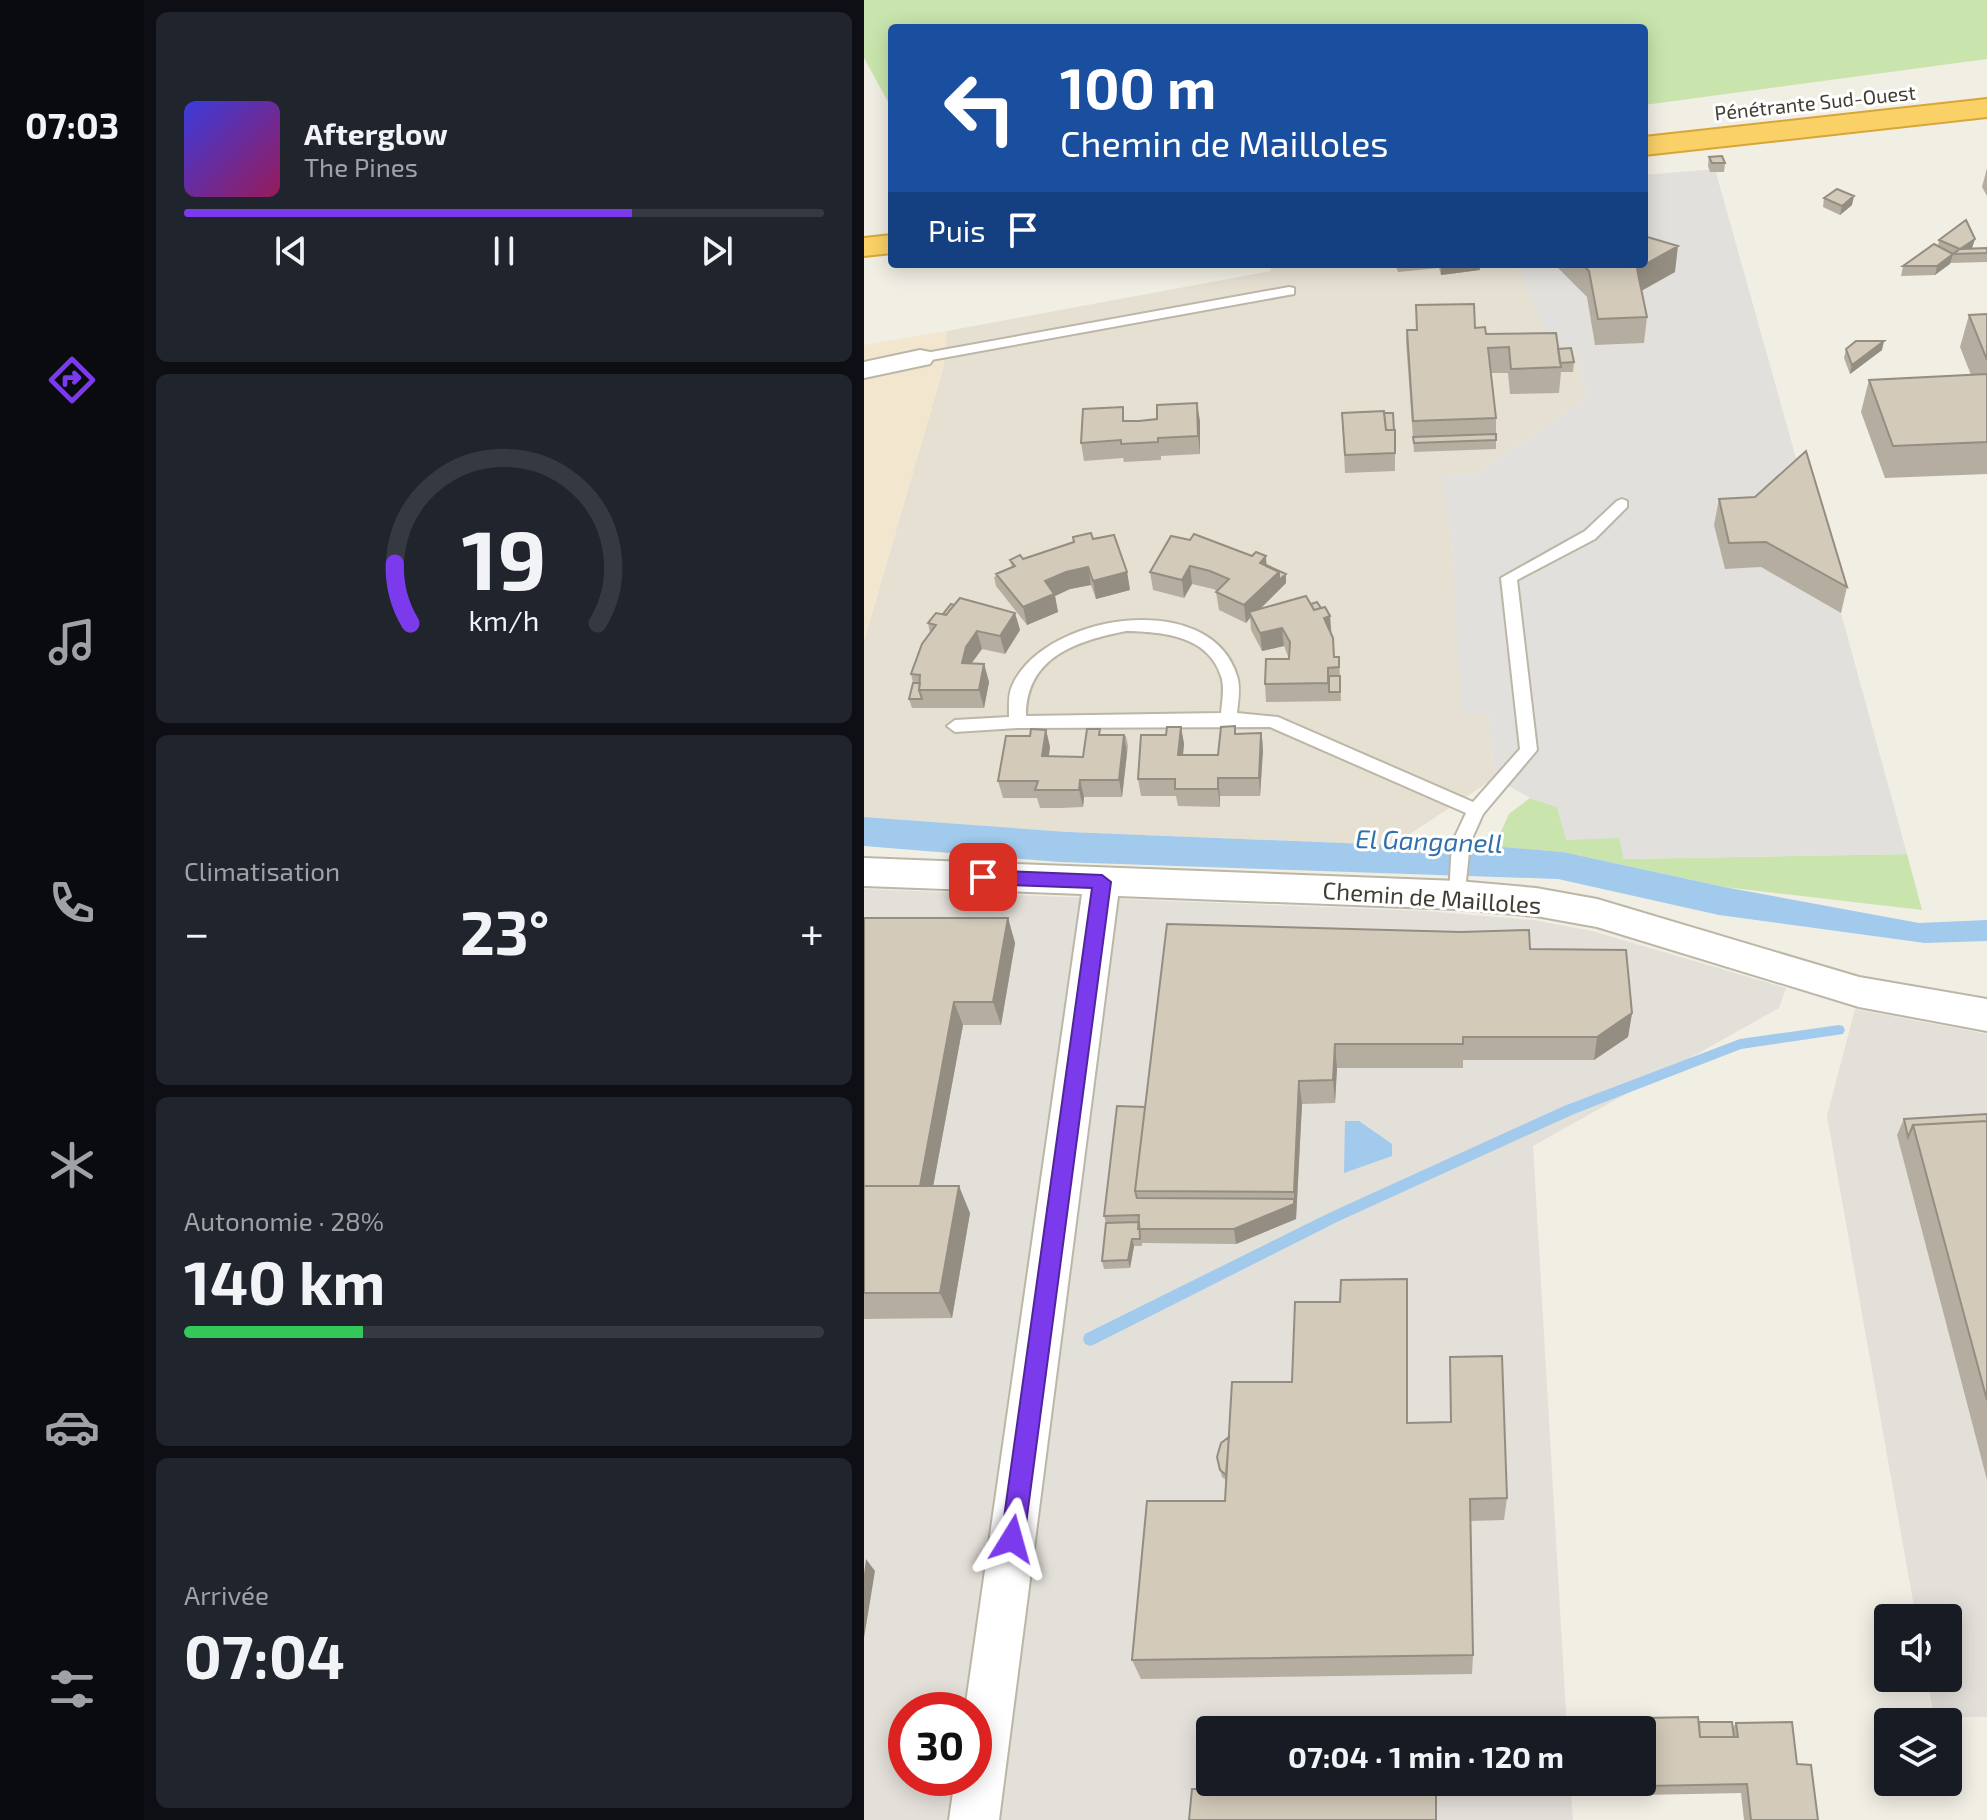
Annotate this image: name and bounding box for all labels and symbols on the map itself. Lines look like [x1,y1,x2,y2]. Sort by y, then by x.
street label: Pénétrante Sud-Ouest [1713,79,1917,125]
water label: El Ganganell [1355,822,1503,858]
pin [949,843,1017,911]
street label: Chemin de Mailloles [1322,875,1542,919]
position arrow [970,1497,1054,1581]
speed limit sign: 30 [888,1692,992,1796]

